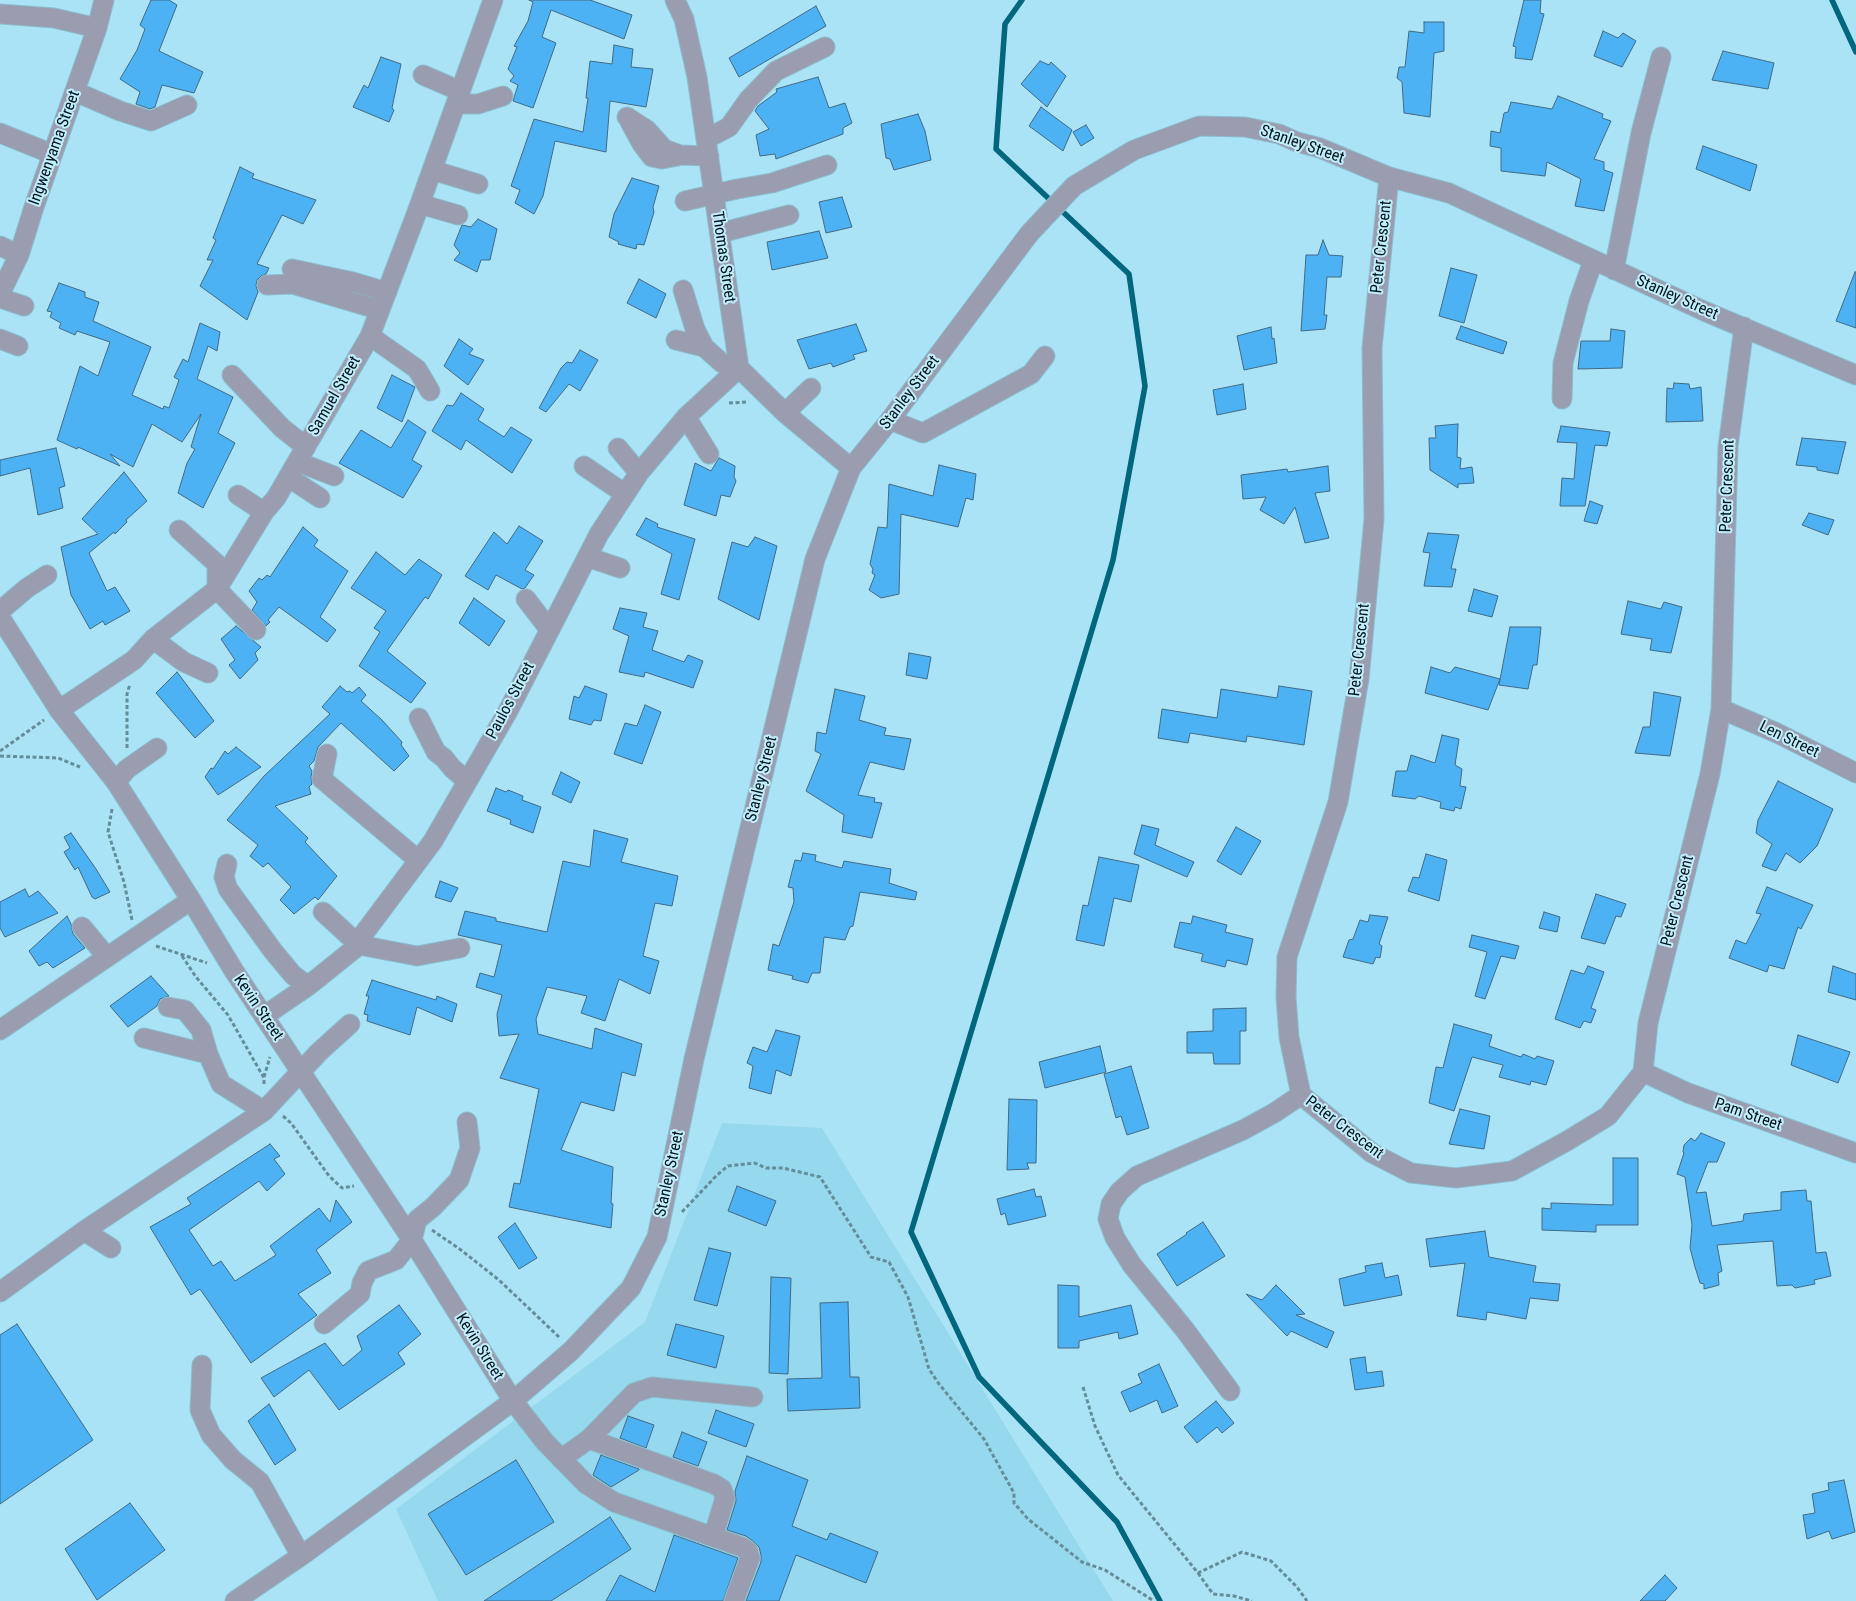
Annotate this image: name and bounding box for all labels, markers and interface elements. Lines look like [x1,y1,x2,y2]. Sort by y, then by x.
street label: Ingwenyama Street [25,88,85,208]
street label: Stanley Street [1258,122,1346,168]
street label: Peter Crescent [1368,200,1396,294]
street label: Thomas Street [707,210,739,304]
street label: Stanley Street [1633,271,1721,325]
street label: Stanley Street [876,352,944,434]
street label: Samuel Street [305,353,365,439]
street label: Peter Crescent [1717,439,1739,533]
street label: Peter Crescent [1346,603,1374,697]
street label: Paulos Street [483,659,539,743]
street label: Len Street [1756,717,1822,763]
street label: Stanley Street [742,734,782,824]
street label: Peter Crescent [1657,854,1699,948]
street label: Kevin Street [229,971,287,1045]
street label: Peter Crescent [1301,1092,1387,1164]
street label: Pam Street [1712,1095,1784,1135]
street label: Stanley Street [652,1129,688,1219]
street label: Kevin Street [451,1310,507,1384]

